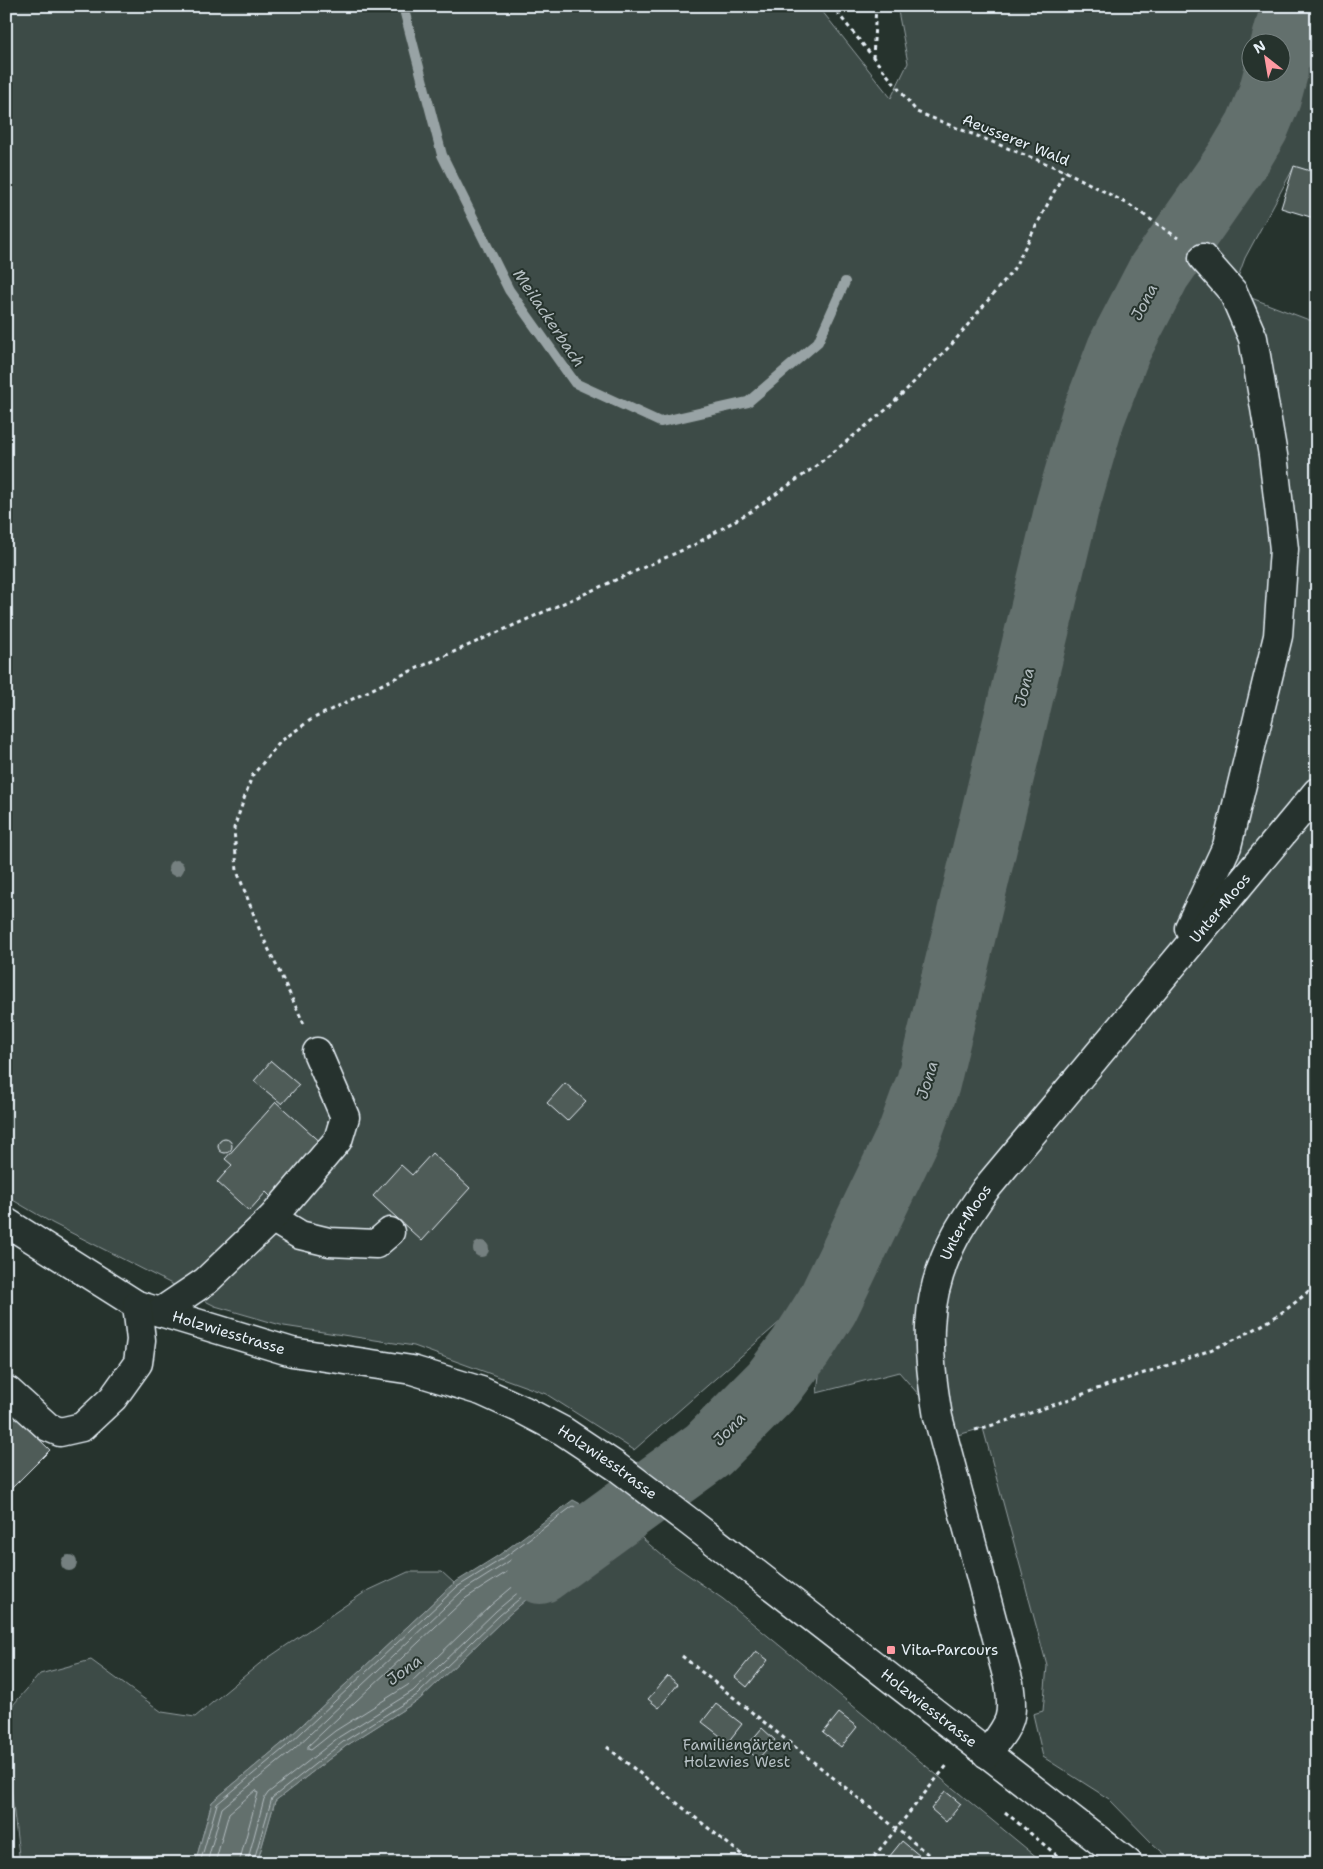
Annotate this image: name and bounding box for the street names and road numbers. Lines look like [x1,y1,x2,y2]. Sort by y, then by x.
street label: Aeusserer Wald [960,109,1073,171]
street label: Unter-Moos [1185,869,1255,947]
street label: Unter-Moos [935,1180,996,1263]
street label: Holzwiesstrasse [170,1306,288,1359]
street label: Holzwiesstrasse [554,1420,661,1504]
street label: Holzwiesstrasse [877,1664,981,1752]

